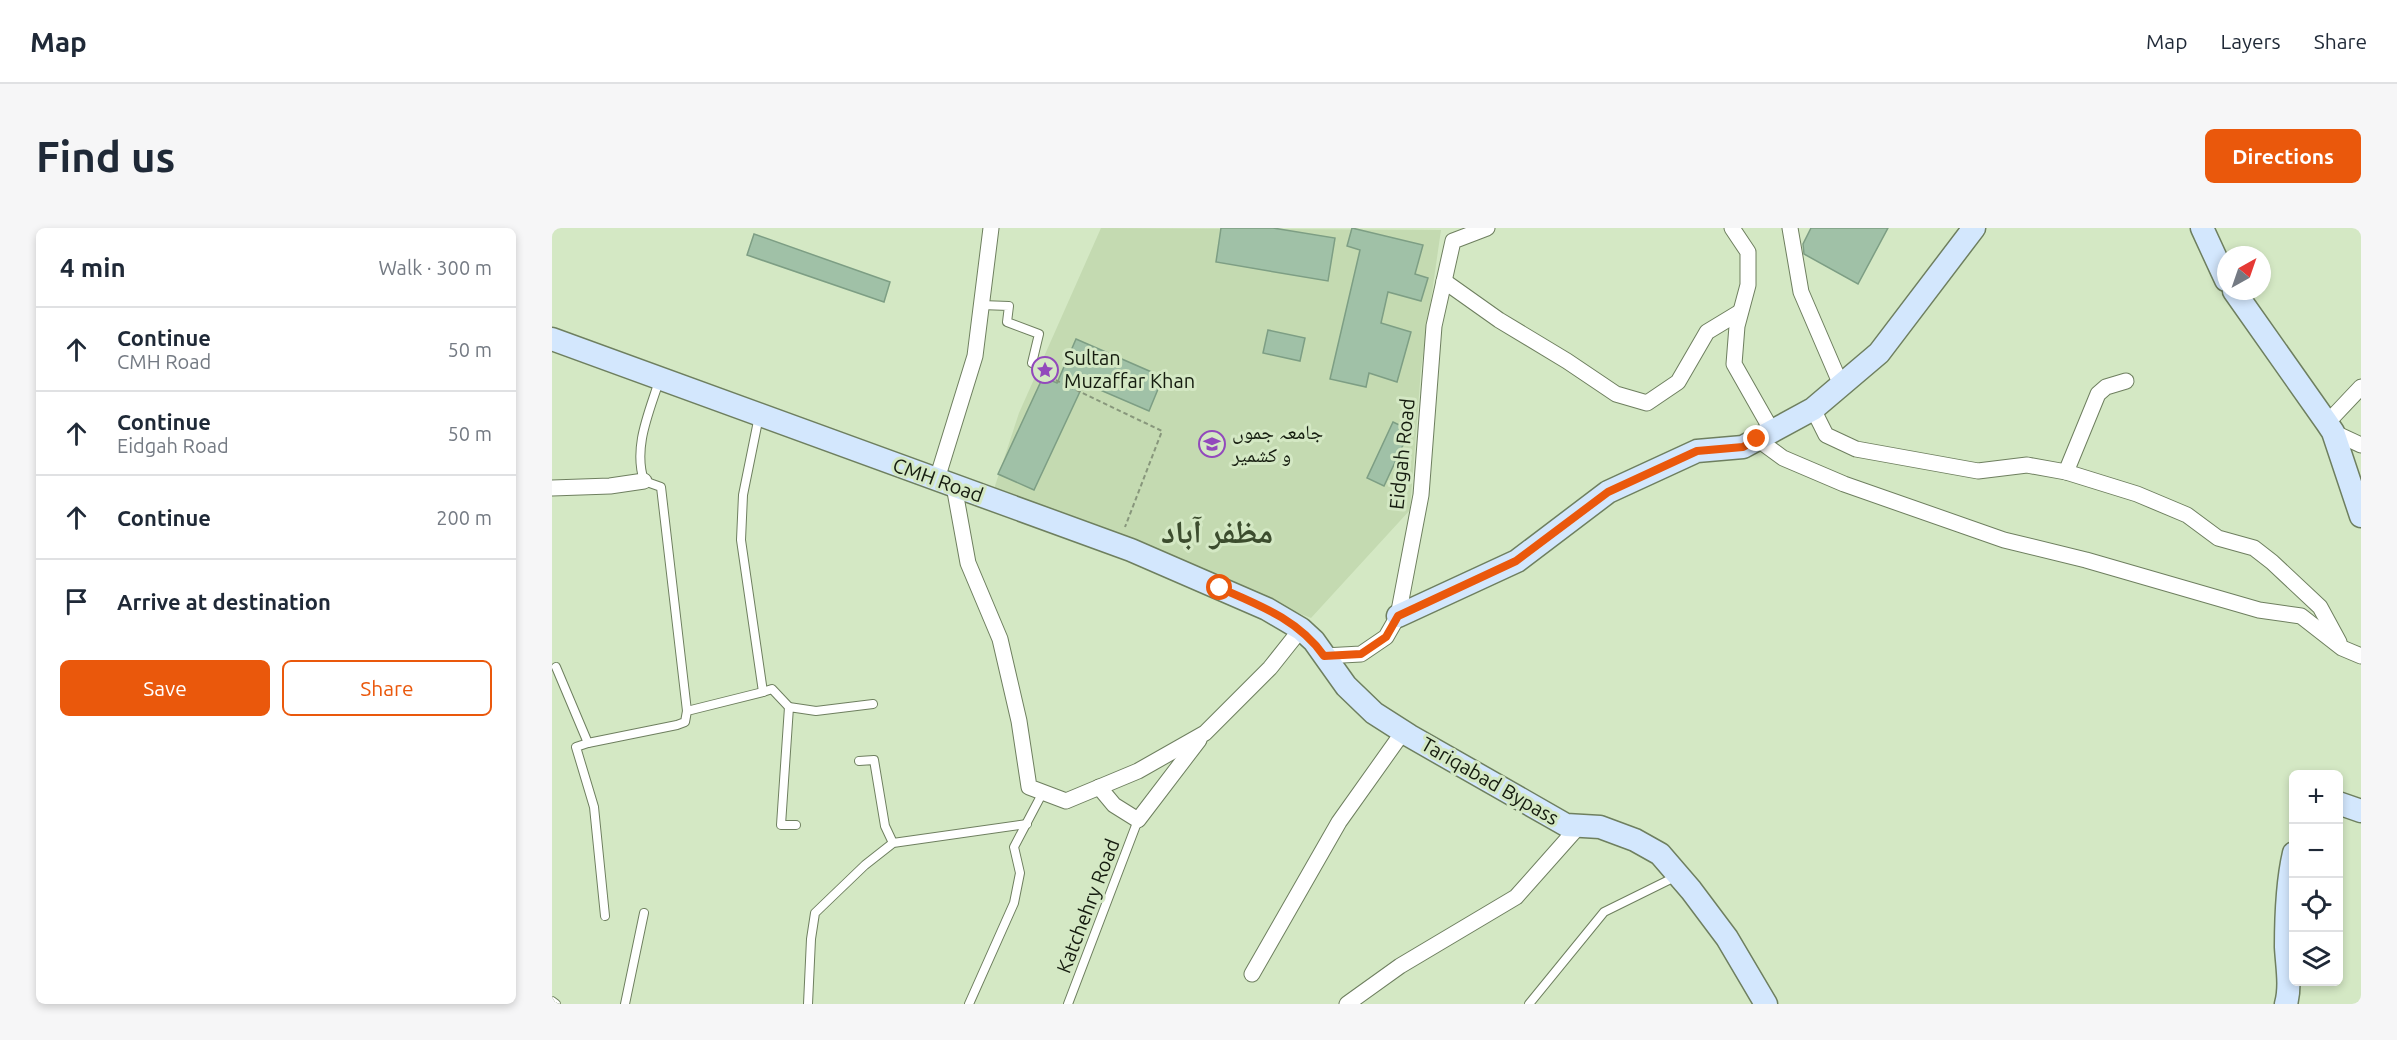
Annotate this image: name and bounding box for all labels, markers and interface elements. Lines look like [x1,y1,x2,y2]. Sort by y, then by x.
text: Map [30,26,87,57]
text: Map [2146,29,2187,53]
text: Layers [2220,29,2281,53]
text: Share [2314,29,2367,53]
button: Directions [2205,129,2361,183]
text: Find us [36,133,175,180]
north arrow [2217,246,2271,300]
text: 4 min [60,253,126,282]
text: Walk · 300 m [379,256,492,279]
text: Continue [117,325,211,350]
icon: ahead [60,333,93,366]
text: 50 m [448,338,492,361]
place label: Sultan Muzaffar Khan [1064,346,1195,392]
text: CMH Road [117,350,211,373]
place icon: Sultan Muzaffar Khan [1030,355,1060,385]
street label: Eidgah Road [1384,397,1419,511]
text: Continue [117,409,211,434]
icon: ahead [60,417,93,450]
place label: جامعہ جموں و کشمیر [1231,420,1323,466]
text: 50 m [448,422,492,445]
route end [1743,425,1769,451]
school or university icon: جامعہ جموں و کشمیر [1197,429,1227,459]
text: Eidgah Road [117,434,229,457]
street label: CMH Road [890,453,986,506]
icon: ahead [60,501,93,534]
text: Continue [117,505,211,530]
text: 200 m [436,506,492,529]
district label: مظفر آباد [1161,513,1273,550]
route start [1206,574,1232,600]
icon: arrive [60,585,93,618]
text: Arrive at destination [117,589,331,614]
button: Save [60,660,270,716]
button: Share [282,660,492,716]
street label: Tariqabad Bypass [1417,732,1563,829]
map controls [2289,770,2343,986]
button: + [2289,770,2343,824]
button: − [2289,824,2343,878]
street label: Katchehry Road [1051,836,1124,976]
button: locate [2289,878,2343,932]
button: layers [2289,932,2343,986]

